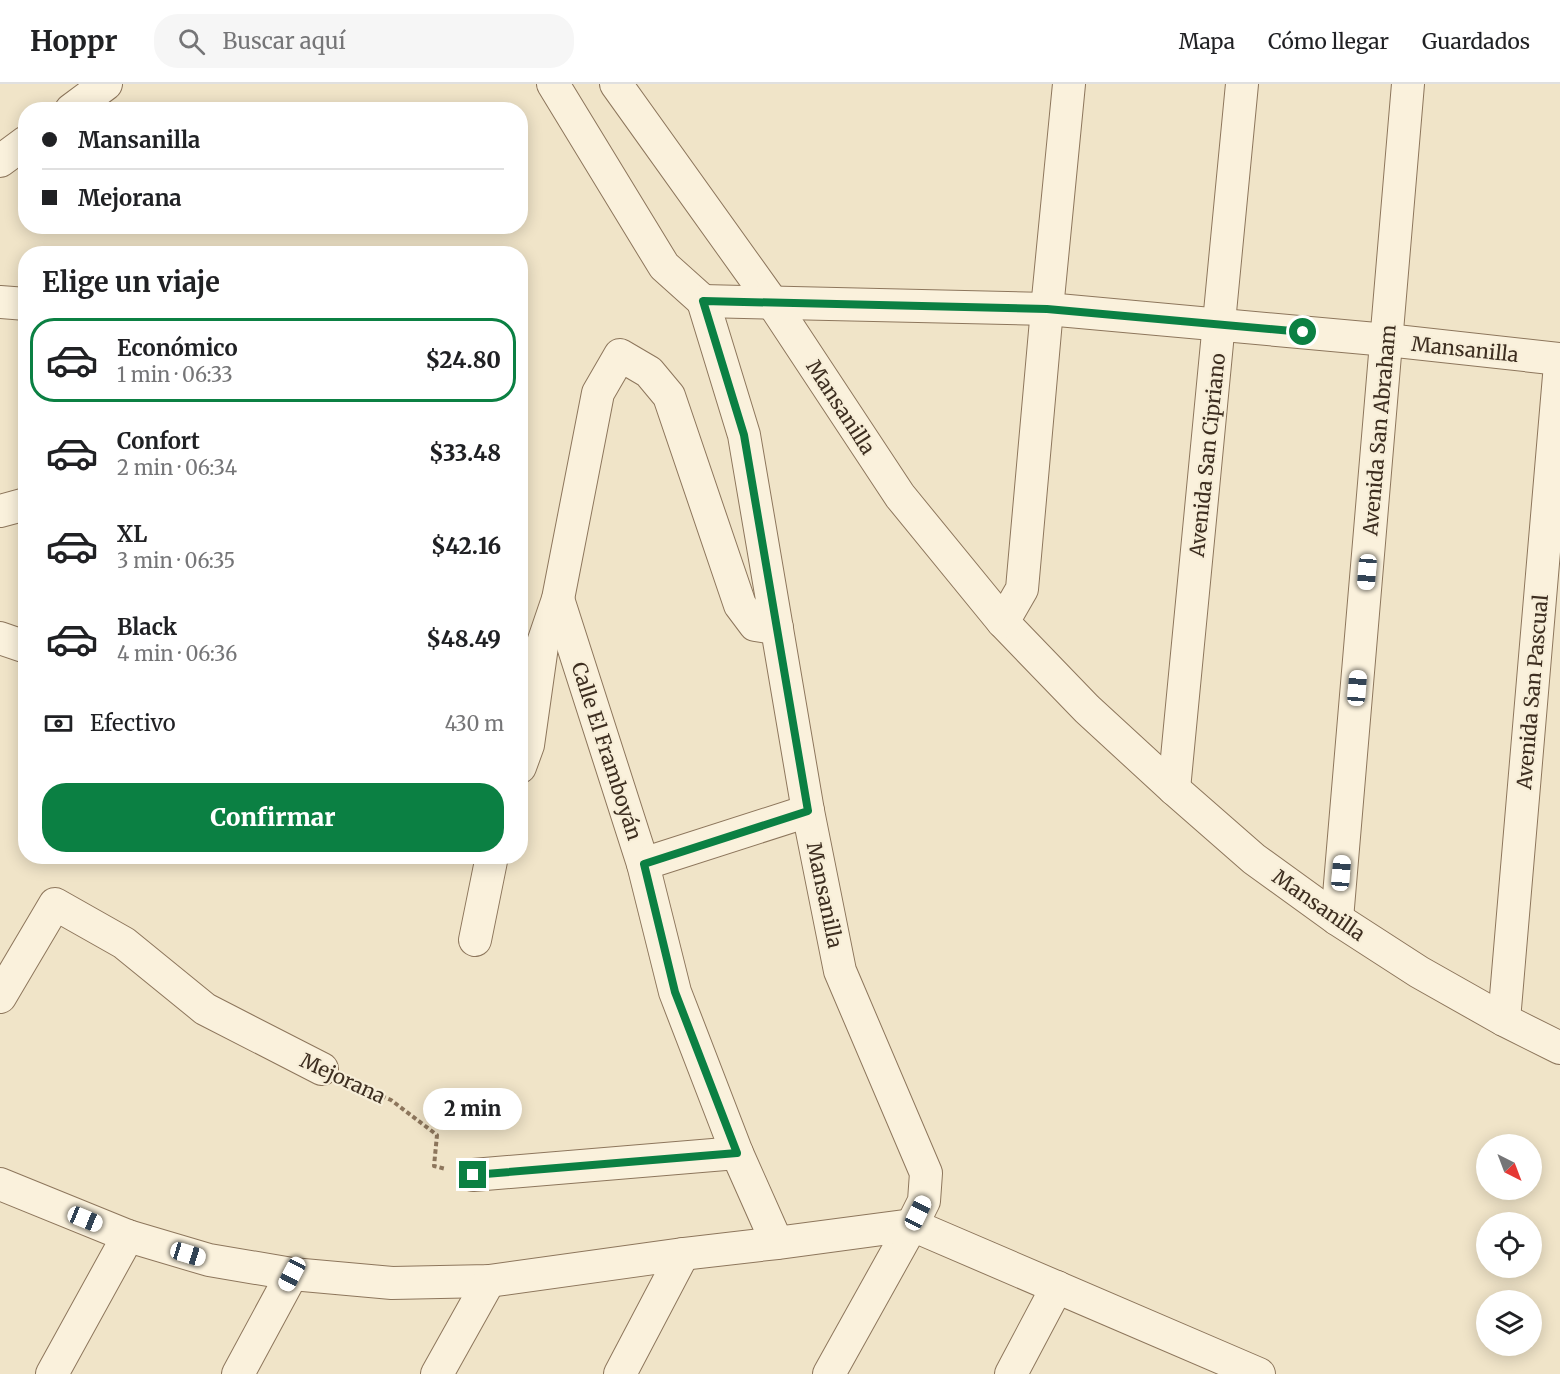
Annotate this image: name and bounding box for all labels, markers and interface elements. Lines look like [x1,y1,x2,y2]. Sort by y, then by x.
search box [154,14,574,68]
text: Hoppr [30,23,118,59]
icon: search [175,25,208,58]
text: Buscar aquí [223,27,346,55]
text: Mapa [1179,28,1235,55]
text: Cómo llegar [1268,28,1389,55]
text: Guardados [1422,28,1530,55]
text: Mansanilla [78,126,200,154]
text: Mejorana [78,184,182,212]
text: Elige un viaje [42,265,220,299]
route start [1289,318,1316,345]
street label: Avenida San Abraham [1357,323,1401,538]
street label: Mansanilla [1410,331,1520,367]
icon: car [45,333,99,387]
text: Económico [117,334,238,362]
text: $24.80 [425,346,501,374]
street label: Avenida San Cipriano [1184,351,1230,559]
street label: Mansanilla [801,355,881,459]
text: 1 min · 06:33 [117,362,233,387]
icon: car [45,426,99,480]
text: Confort [117,427,200,455]
text: $33.48 [429,439,501,467]
text: 2 min · 06:34 [117,455,237,480]
icon: car [45,519,99,573]
text: XL [117,520,147,548]
text: $42.16 [431,532,501,560]
text: 3 min · 06:35 [117,548,235,573]
car [1356,553,1378,591]
street label: Avenida San Pascual [1511,593,1553,792]
icon: car [45,612,99,666]
text: Black [117,613,177,641]
text: $48.49 [426,625,501,653]
text: 4 min · 06:36 [117,641,237,666]
street label: Calle El Framboyán [566,659,648,843]
car [1346,669,1368,707]
icon: cash [42,707,75,740]
text: Efectivo [90,709,176,737]
text: 430 m [445,711,504,736]
button: Confirmar [42,783,504,852]
street label: Mansanilla [802,840,848,950]
car [1330,854,1352,892]
street label: Mansanilla [1268,864,1370,946]
street label: Mejorana [296,1047,390,1109]
callout: 2 min [424,1088,522,1130]
text: 2 min [444,1096,501,1121]
north arrow [1476,1134,1542,1200]
map controls [1476,1134,1542,1356]
route end [459,1161,486,1188]
car [902,1193,934,1233]
car [65,1204,105,1234]
button: locate [1476,1212,1542,1278]
car [168,1240,208,1268]
car [276,1254,308,1294]
button: layers [1476,1290,1542,1356]

